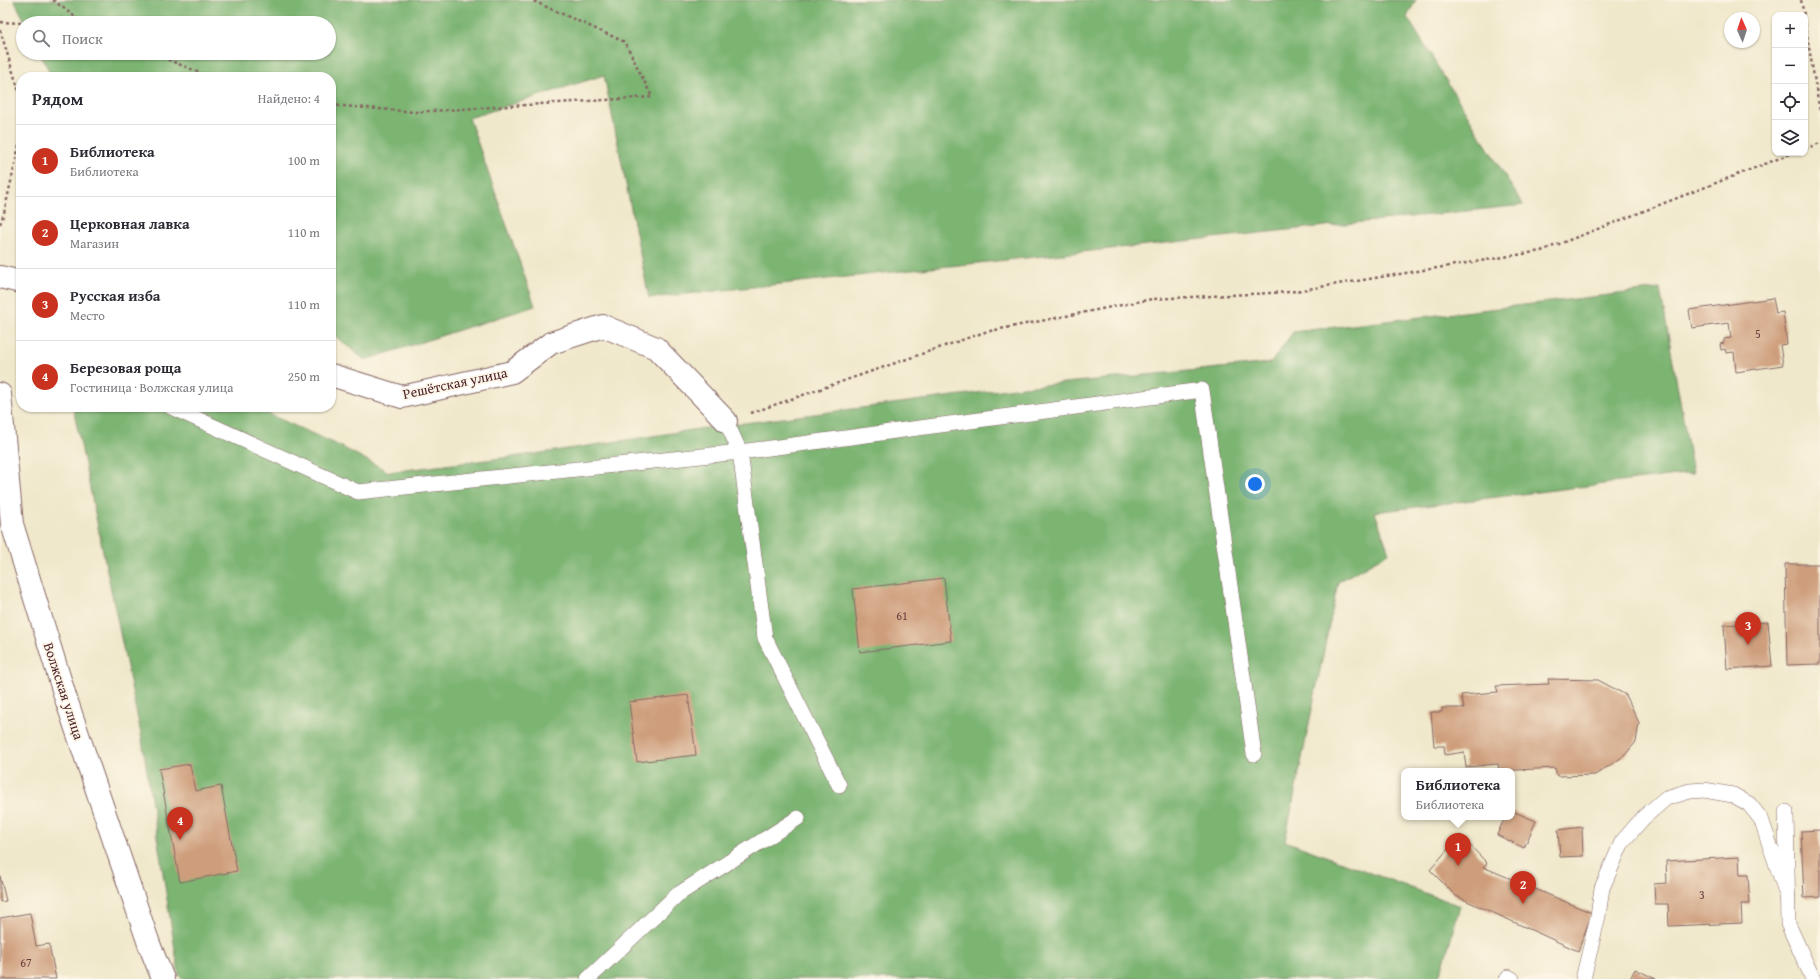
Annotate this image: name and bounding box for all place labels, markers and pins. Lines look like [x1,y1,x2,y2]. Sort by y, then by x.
pin: 3 [1735,612,1761,645]
pin: 4 [167,807,193,840]
pin: 1 [1445,833,1471,866]
pin: 2 [1510,871,1536,904]

